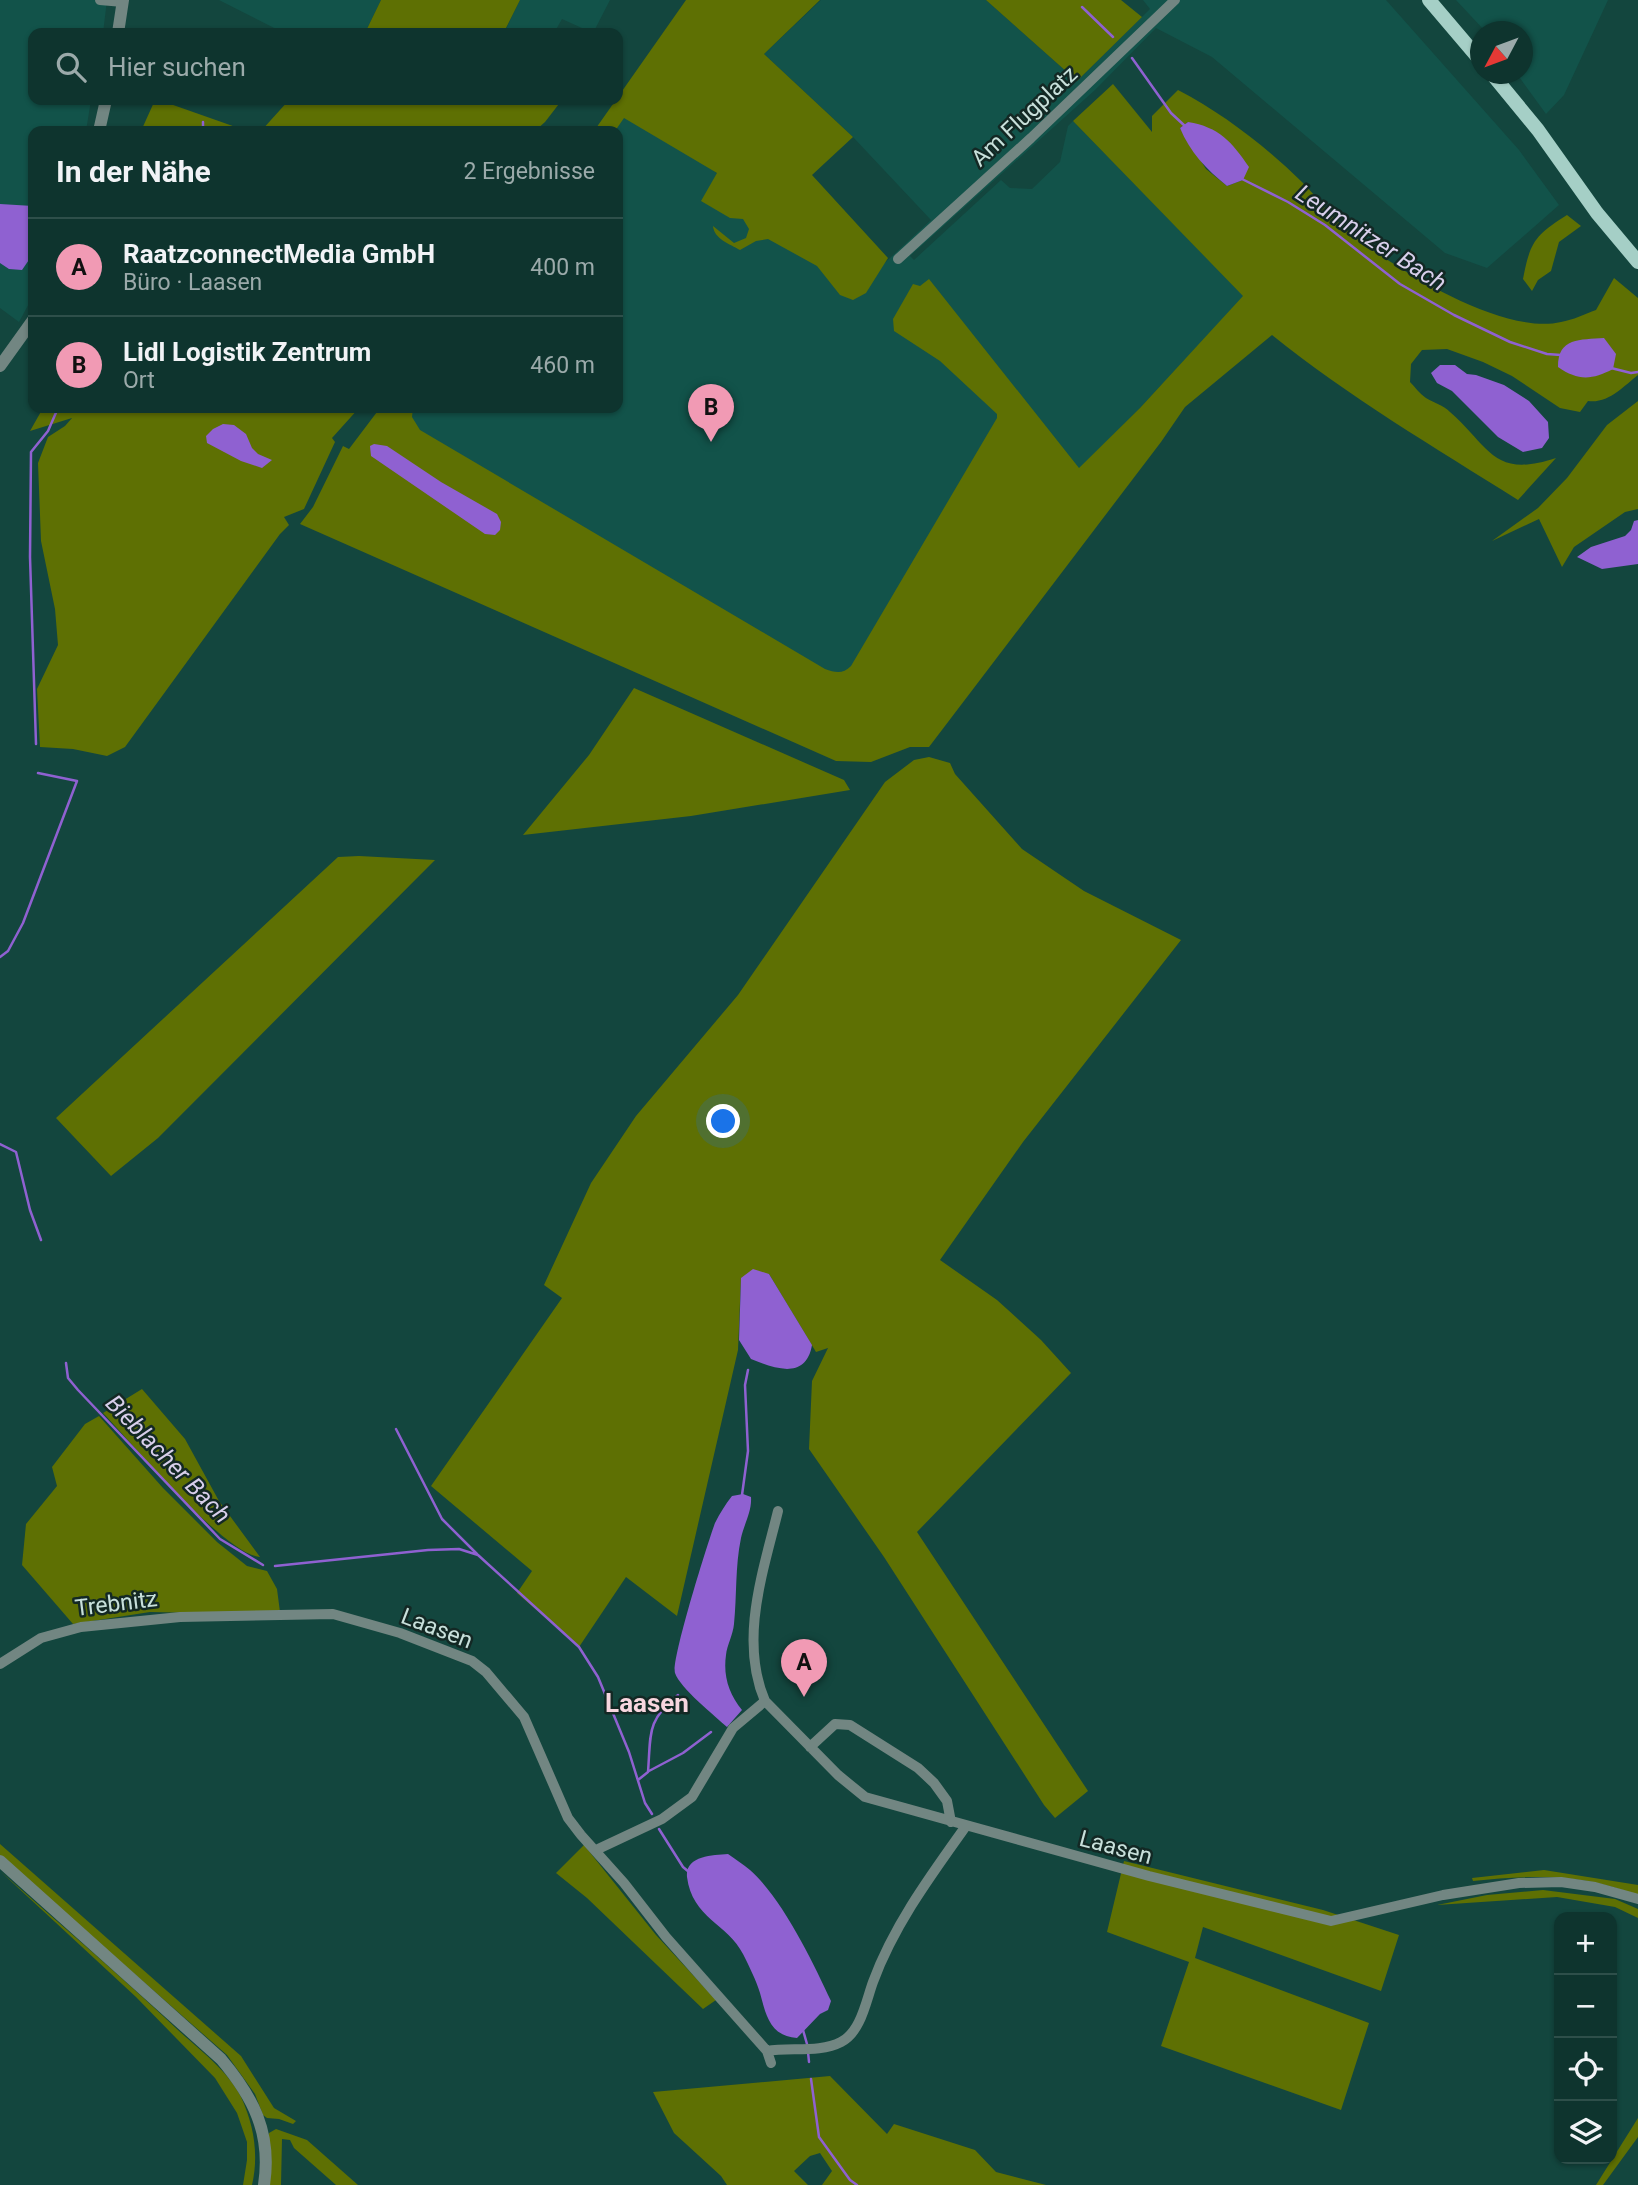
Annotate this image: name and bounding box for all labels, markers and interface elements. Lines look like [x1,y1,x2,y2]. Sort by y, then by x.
north arrow [1470,21,1533,84]
search box [28,28,623,105]
icon: search [52,48,90,86]
text: Hier suchen [108,52,246,82]
street label: Am Flugplatz [966,61,1083,172]
text: In der Nähe [56,154,211,189]
text: 2 Ergebnisse [463,158,595,185]
water label: Leumnitzer Bach [1290,179,1452,297]
text: RaatzconnectMedia GmbH [123,239,435,269]
text: A [71,254,87,281]
text: 400 m [530,254,595,281]
text: Büro · Laasen [123,269,262,296]
text: Lidl Logistik Zentrum [123,337,371,367]
text: B [72,352,86,379]
text: 460 m [530,352,595,379]
text: Ort [123,367,155,394]
pin: B [688,384,734,442]
your location [706,1104,740,1138]
water label: Bieblacher Bach [100,1389,236,1529]
street label: Trebnitz [73,1585,159,1622]
street label: Laasen [397,1603,476,1654]
pin: A [781,1639,827,1697]
district label: Laasen [605,1688,689,1718]
street label: Laasen [1077,1825,1155,1870]
map controls [1554,1912,1617,2164]
button: + [1554,1912,1617,1975]
button: − [1554,1975,1617,2038]
button: locate [1554,2038,1617,2101]
button: layers [1554,2101,1617,2164]

